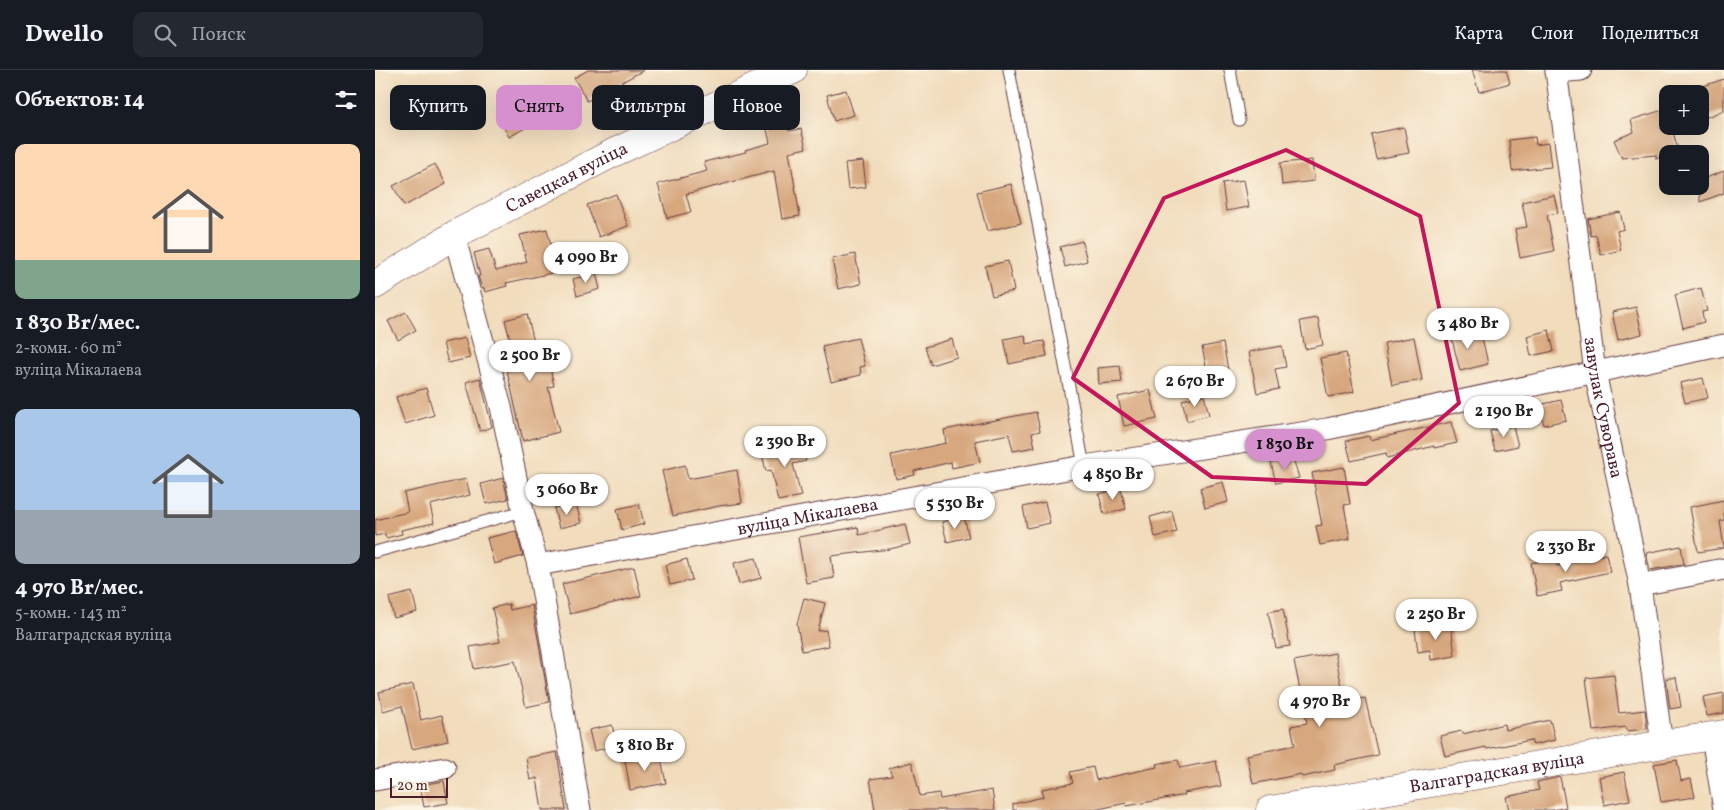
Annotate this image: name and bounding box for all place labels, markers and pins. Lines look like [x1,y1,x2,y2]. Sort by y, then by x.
pin: 4 090 Br [534,242,638,284]
pin: 3 480 Br [1416,308,1520,350]
pin: 2 500 Br [478,340,582,382]
pin: 2 670 Br [1143,366,1247,408]
pin: 2 190 Br [1452,396,1556,438]
pin: 2 390 Br [733,426,837,468]
pin: 1 830 Br [1233,428,1337,471]
pin: 4 850 Br [1061,458,1165,501]
pin: 3 060 Br [515,474,619,516]
pin: 5 530 Br [903,488,1007,530]
pin: 2 330 Br [1514,530,1618,573]
pin: 2 250 Br [1384,598,1488,641]
pin: 4 970 Br [1268,686,1372,728]
pin: 3 810 Br [593,730,697,772]

